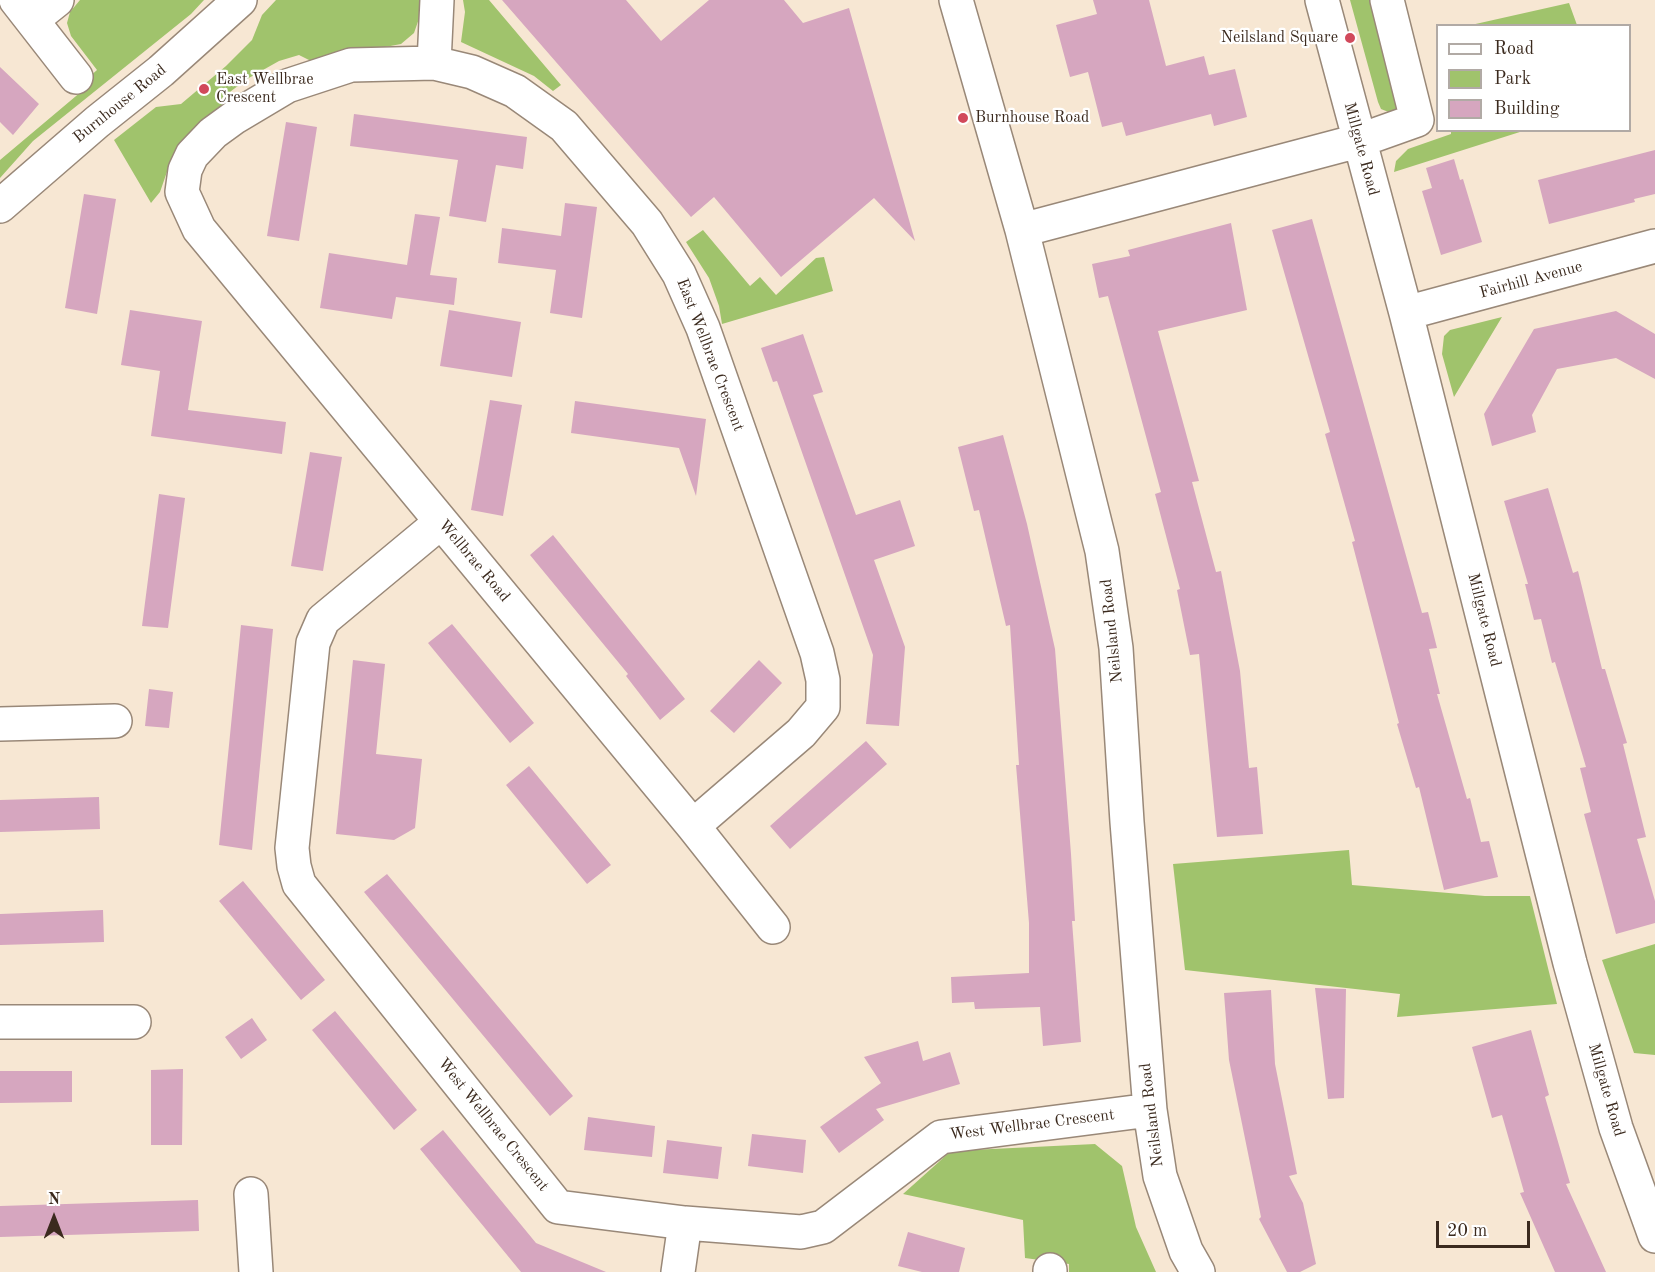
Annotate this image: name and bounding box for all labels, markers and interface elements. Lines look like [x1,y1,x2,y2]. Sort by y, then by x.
legend [1436,24,1631,132]
place label: Neilsland Square [1221,28,1338,48]
marker: Neilsland Square [1343,31,1357,45]
text: Road [1494,40,1534,58]
street label: Burnhouse Road [70,61,170,147]
place label: East Wellbrae Crescent [216,70,314,108]
text: Park [1494,70,1531,88]
marker: East Wellbrae Crescent [197,82,211,96]
street label: Millgate Road [1339,100,1383,198]
text: Building [1494,100,1559,118]
place label: Burnhouse Road [975,108,1089,128]
marker: Burnhouse Road [956,111,970,125]
street label: Fairhill Avenue [1478,257,1584,303]
street label: East Wellbrae Crescent [672,276,748,434]
street label: Wellbrae Road [434,516,514,606]
street label: Millgate Road [1463,571,1505,669]
street label: Neilsland Road [1097,578,1127,684]
street label: Millgate Road [1584,1041,1628,1139]
street label: West Wellbrae Crescent [433,1054,553,1196]
street label: Neilsland Road [1136,1062,1168,1168]
street label: West Wellbrae Crescent [948,1105,1116,1145]
north arrow [24,1188,84,1248]
text: N [48,1192,60,1208]
scale bar [1439,1209,1534,1247]
text: 20 m [1447,1222,1487,1240]

